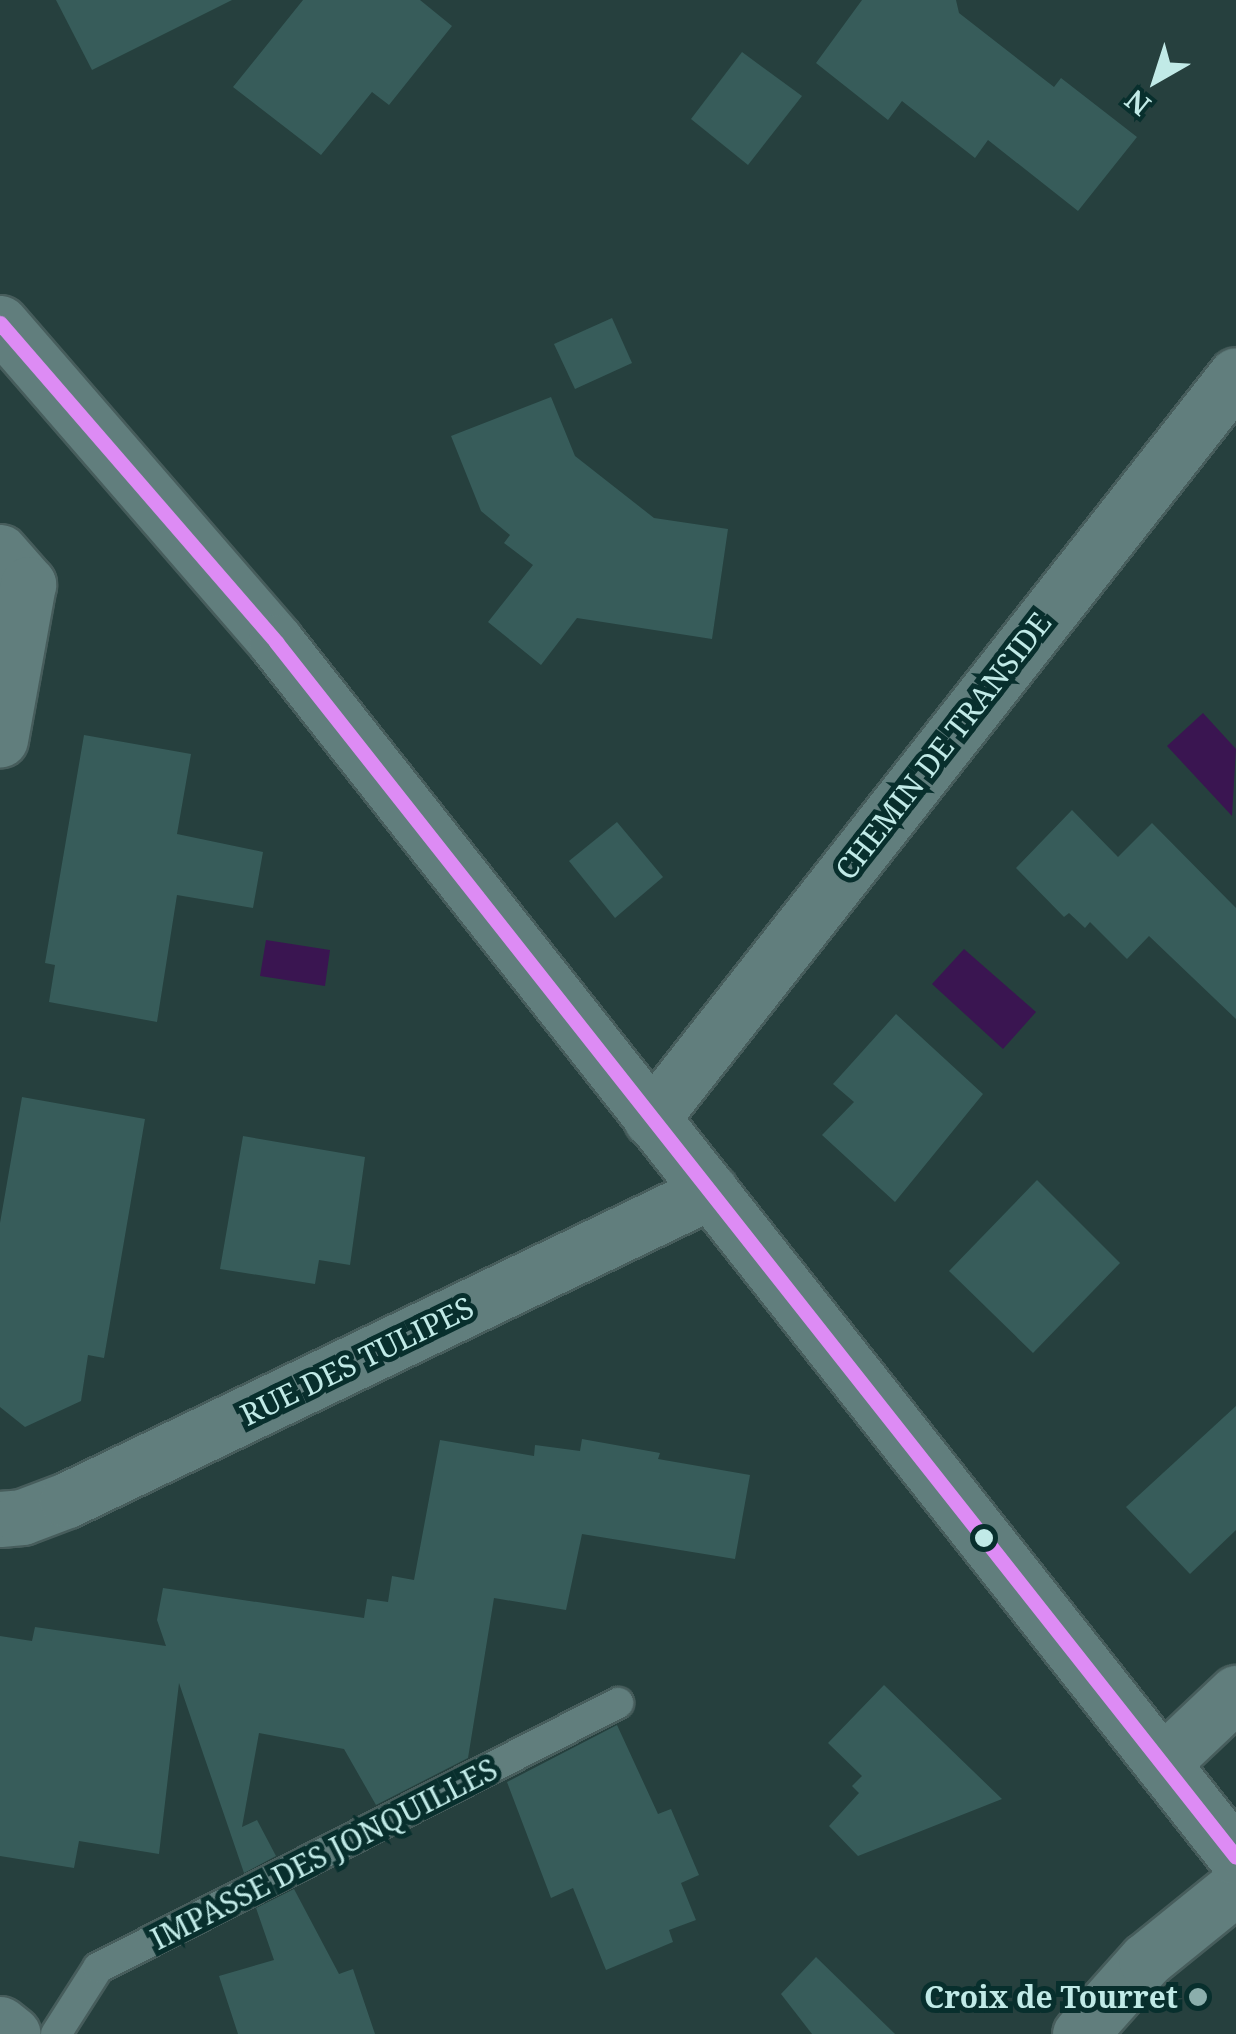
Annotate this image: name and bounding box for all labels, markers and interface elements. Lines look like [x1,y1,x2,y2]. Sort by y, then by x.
north arrow [1106,30,1206,130]
text: N [1117,82,1158,125]
street label: CHEMIN DE TRANSIDE [828,605,1058,887]
street label: RUE DES TULIPES [235,1289,479,1433]
unlabelled marker [974,1528,994,1548]
street label: IMPASSE DES JONQUILLES [145,1751,503,1957]
place label: Croix de Tourret [924,1979,1178,2015]
marker: Croix de Tourret [1187,1986,1209,2008]

